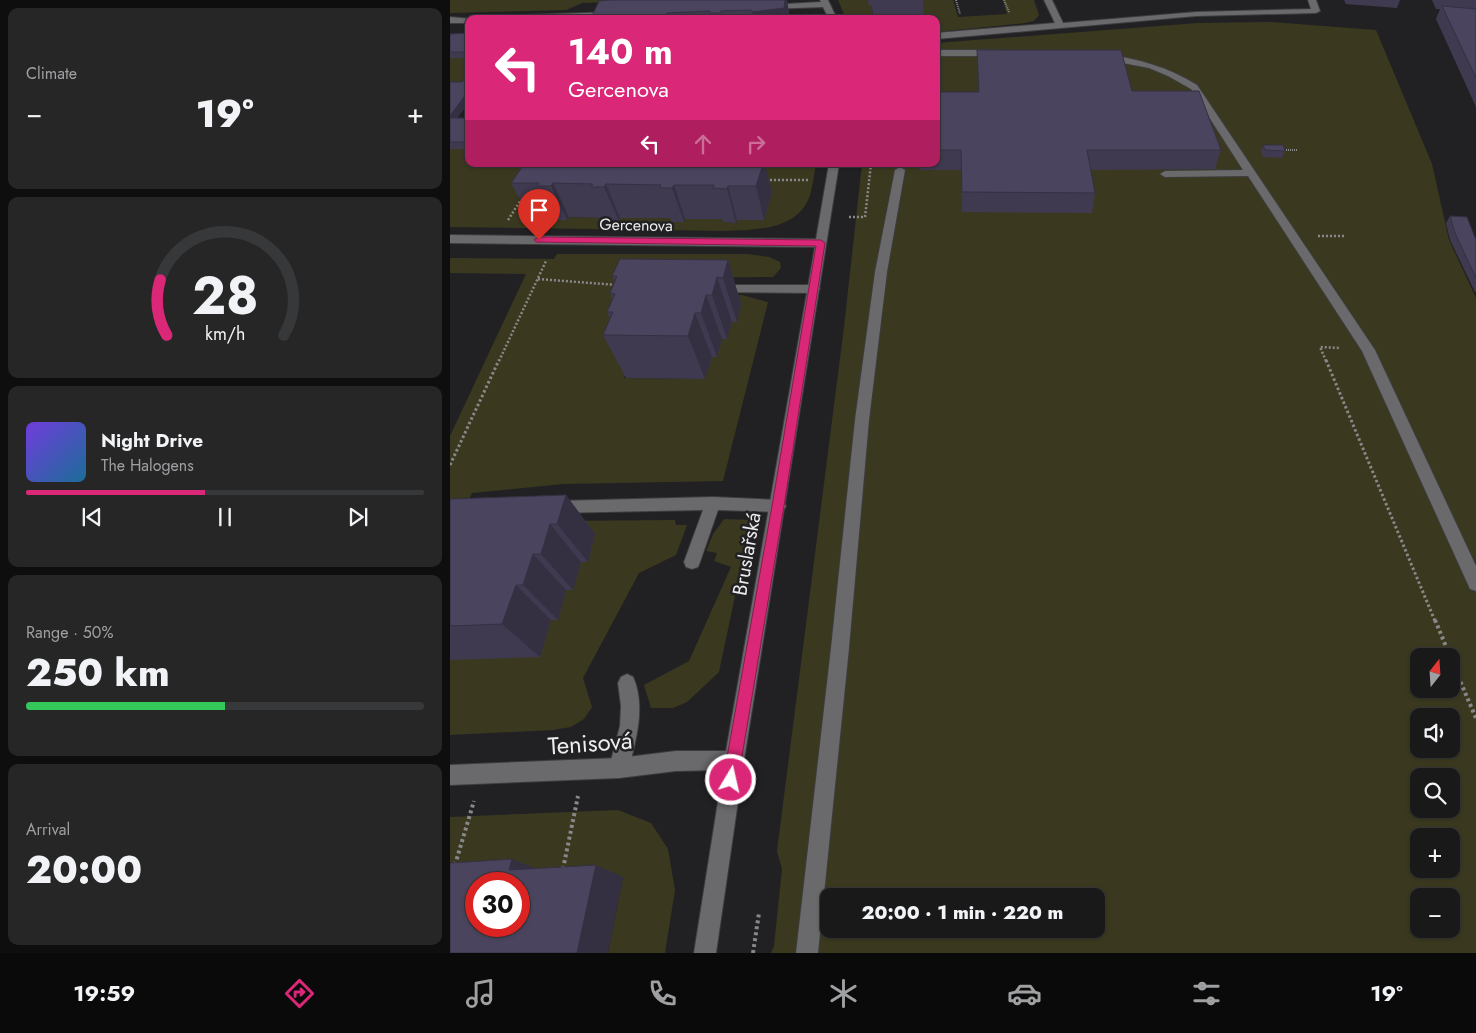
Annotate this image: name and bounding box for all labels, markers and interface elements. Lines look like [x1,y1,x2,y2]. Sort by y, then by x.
text: 140 m [568,27,673,77]
icon: left [485,35,550,100]
text: Climate [26,62,77,85]
text: Gercenova [568,73,669,105]
text: 19° [196,86,254,141]
text: − [26,93,43,134]
text: + [407,93,424,134]
icon: left [636,130,664,158]
icon: ahead [689,130,717,158]
icon: right [742,130,770,158]
pin [518,189,560,240]
icon: arrive [525,196,553,224]
street label: Gercenova [599,213,673,237]
text: 28 [192,258,258,334]
text: km/h [205,321,245,347]
text: Night Drive [101,427,203,454]
text: The Halogens [101,454,194,477]
icon: previous [78,503,106,531]
icon: pause [211,503,239,531]
icon: next [344,503,372,531]
street label: Bruslařská [725,510,769,598]
text: Range · 50% [26,621,113,644]
text: 250 km [26,645,170,700]
north arrow [1410,648,1460,698]
map controls [1410,648,1460,938]
button: sound [1410,708,1460,758]
street label: Tenisová [547,723,633,763]
position arrow [704,753,756,805]
button: search [1410,768,1460,818]
text: Arrival [26,818,70,841]
button: + [1410,828,1460,878]
text: 20:00 [26,842,142,897]
speed limit sign: 30 [465,872,530,937]
button: − [1410,888,1460,938]
text: 20:00 · 1 min · 220 m [862,899,1063,926]
icon: directions [282,976,317,1011]
icon: music [463,976,498,1011]
icon: phone [645,976,680,1011]
icon: climate [826,976,861,1011]
icon: car [1007,976,1042,1011]
icon: filters [1189,976,1224,1011]
text: 19:59 [73,977,135,1009]
text: 19° [1370,977,1403,1009]

